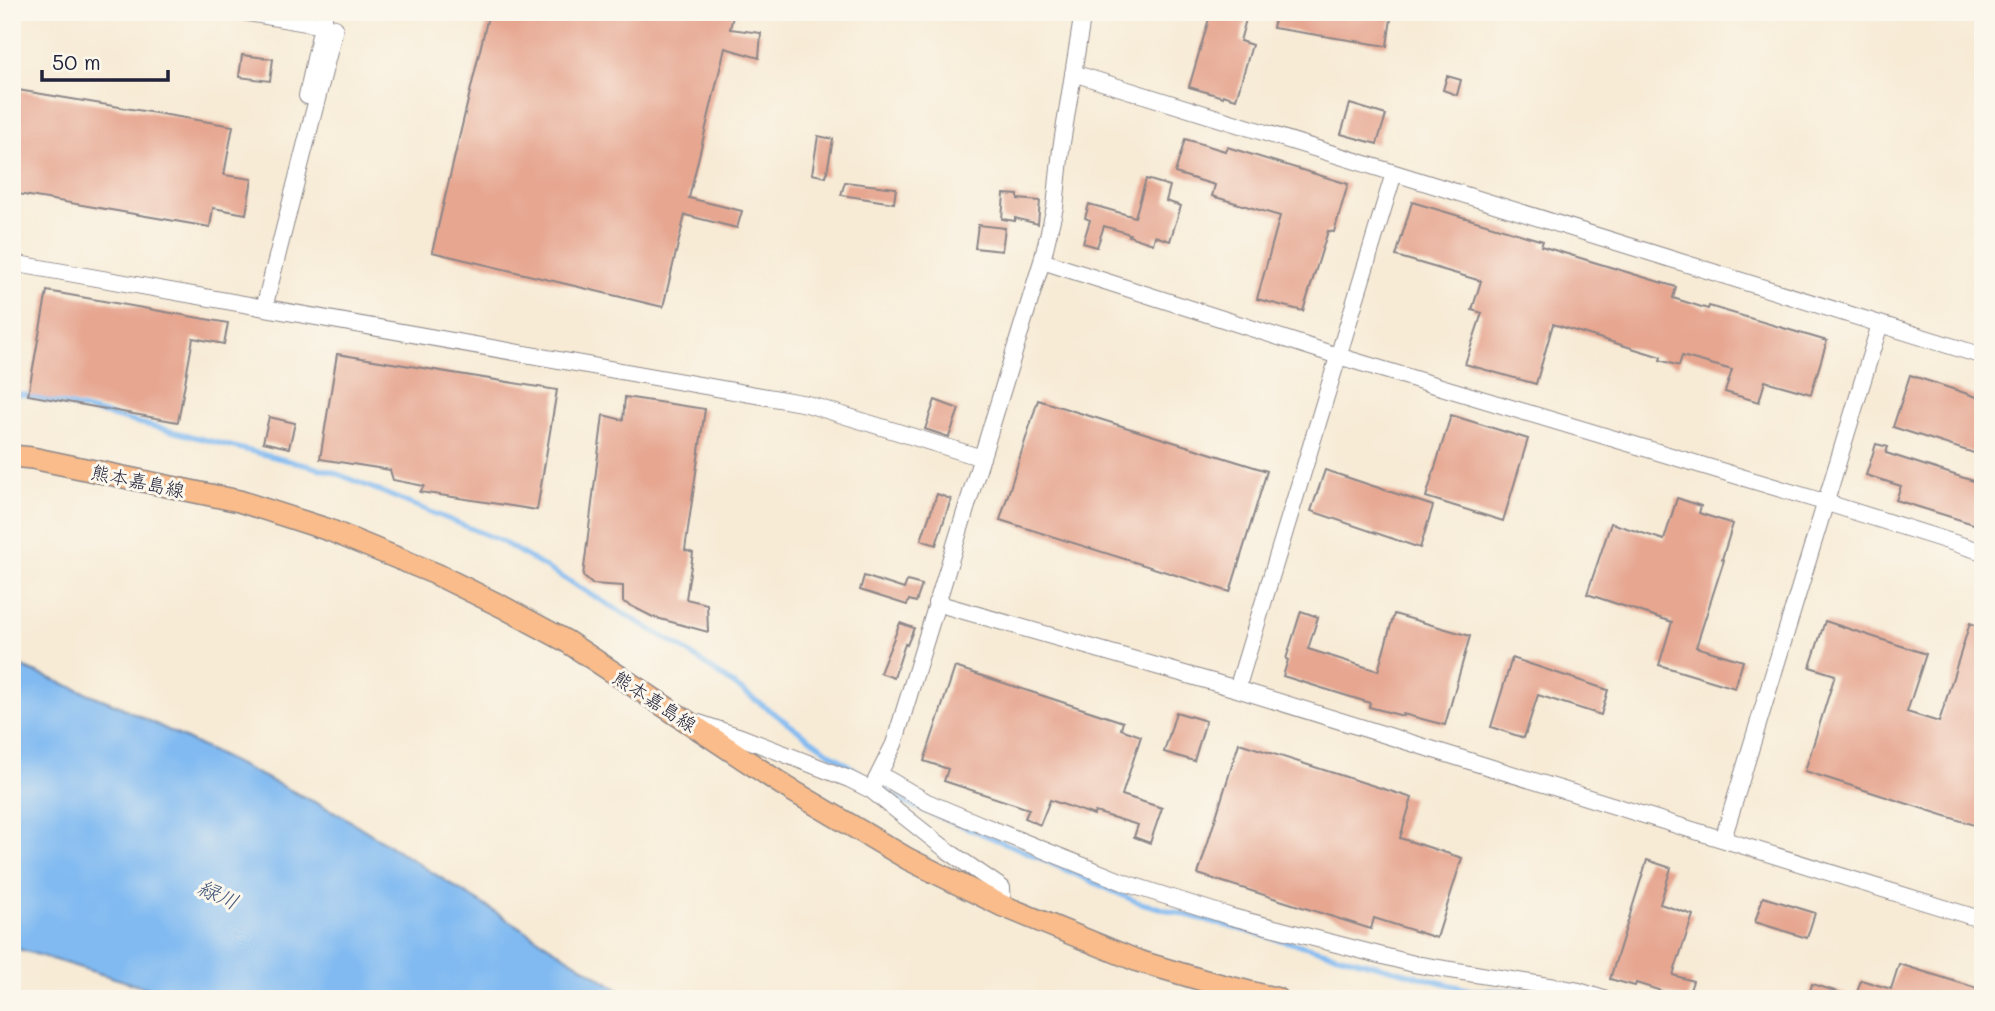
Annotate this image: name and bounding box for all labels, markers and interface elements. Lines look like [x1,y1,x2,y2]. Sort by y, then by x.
scale bar [42,38,168,82]
text: 50 m [52,48,101,75]
street label: 熊本嘉島線 [89,458,187,503]
street label: 熊本嘉島線 [609,664,702,737]
water label: 緑川 [194,873,243,915]

